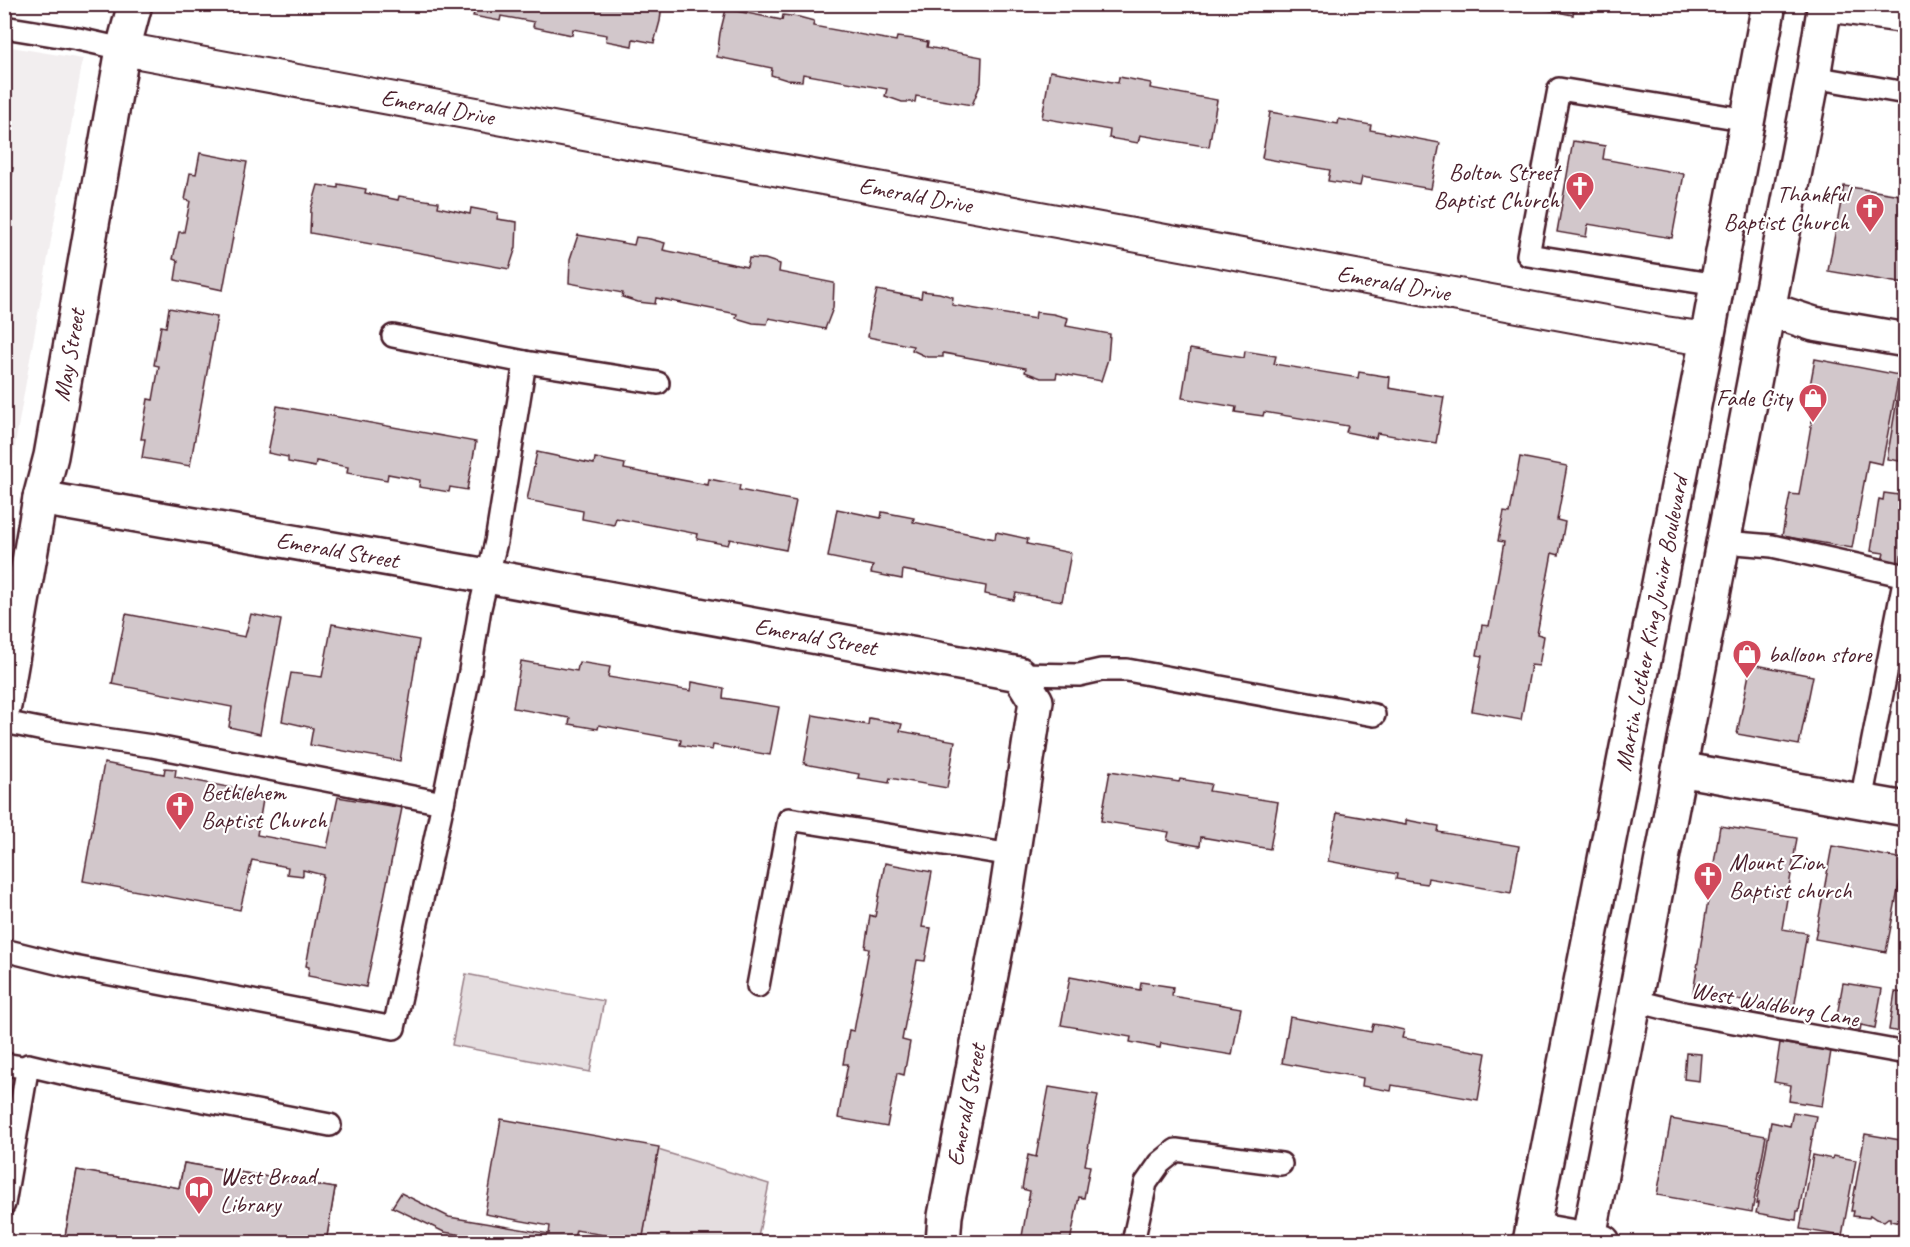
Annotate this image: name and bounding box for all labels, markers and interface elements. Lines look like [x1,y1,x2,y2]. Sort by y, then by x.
street label: Emerald Drive [379,82,499,132]
place label: Bolton Street Baptist Church [1433,157,1562,215]
street label: Emerald Drive [857,170,977,220]
church icon: Bolton Street Baptist Church [1564,170,1596,212]
place label: Thankful Baptist Church [1723,179,1853,237]
church icon: Thankful Baptist Church [1854,192,1886,234]
street label: Emerald Drive [1335,258,1455,309]
street label: May Street [46,305,92,404]
shop icon: Fade City [1797,382,1829,424]
place label: Fade City [1716,383,1794,413]
street label: Martin Luther King Junior Boulevard [1608,470,1695,774]
street label: Emerald Street [274,525,403,576]
street label: Emerald Street [752,611,881,663]
shop icon: balloon store [1731,638,1763,680]
place label: balloon store [1768,639,1874,669]
place label: Bethlehem Baptist Church [201,777,328,835]
church icon: Bethlehem Baptist Church [164,790,196,832]
place label: Mount Zion Baptist church [1729,847,1853,905]
church icon: Mount Zion Baptist church [1692,860,1724,902]
street label: West Waldburg Lane [1689,975,1863,1034]
street label: Emerald Street [940,1040,993,1168]
place label: West Broad Library [220,1161,319,1219]
library icon: West Broad Library [183,1174,215,1216]

